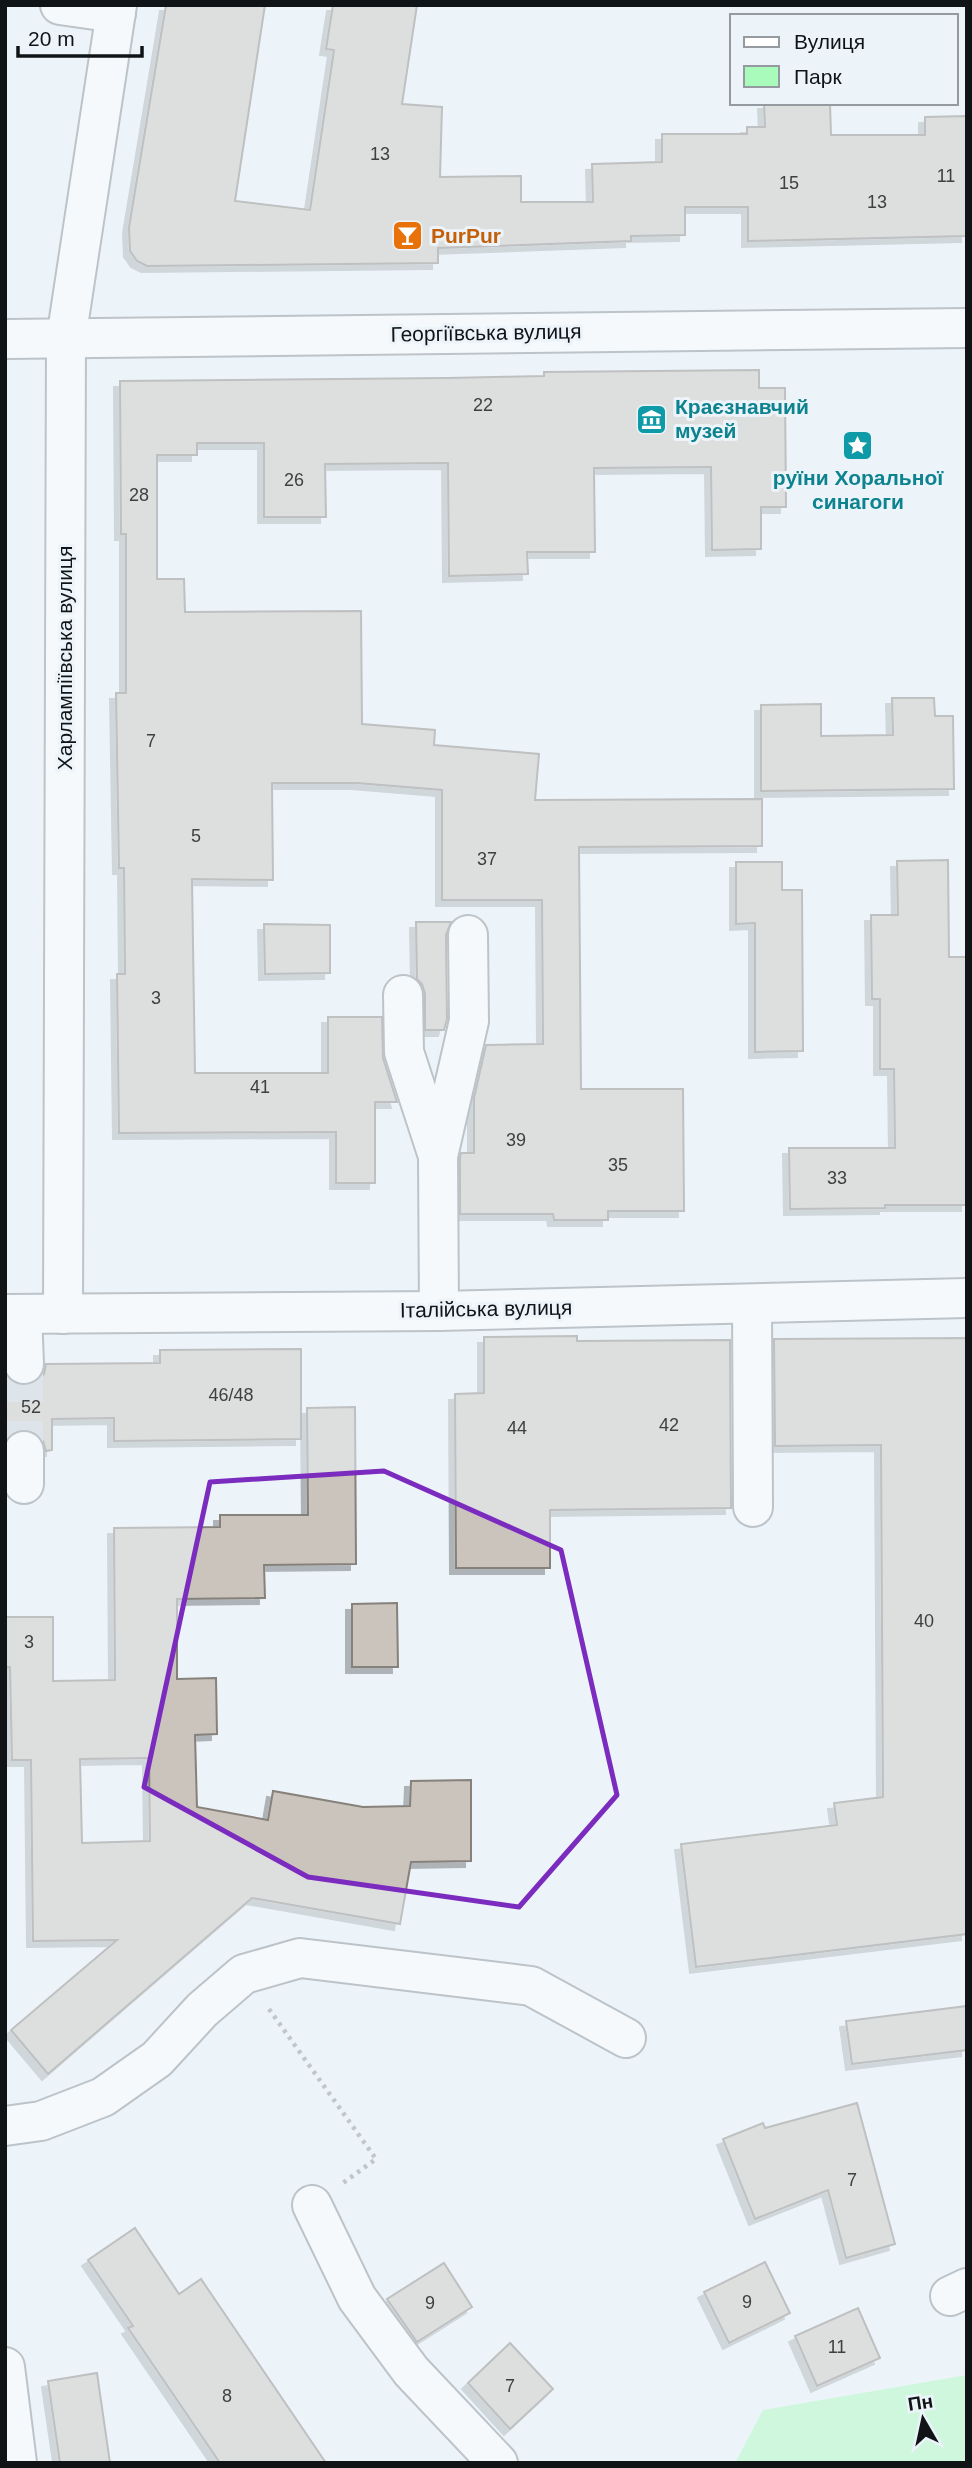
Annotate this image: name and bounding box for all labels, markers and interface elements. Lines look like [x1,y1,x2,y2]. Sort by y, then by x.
scale bar [18,14,142,58]
legend [730,14,958,105]
text: 20 m [28,27,75,50]
text: Вулиця [794,30,865,53]
text: Парк [794,65,842,88]
house number: 13 [370,144,390,164]
house number: 11 [937,166,955,186]
house number: 15 [779,173,799,193]
house number: 13 [867,192,887,212]
bar icon: PurPur [391,219,425,253]
place label: PurPur [431,224,501,247]
street label: Георгіївська вулиця [390,319,582,346]
house number: 22 [473,395,493,415]
place label: Краєзнавчий музей [675,395,809,442]
museum icon: Краєзнавчий музей [635,402,669,436]
place icon: руїни Хоральної синагоги [841,429,875,463]
place label: руїни Хоральної синагоги [773,466,944,513]
house number: 26 [284,470,304,490]
house number: 28 [129,485,149,505]
street label: Харлампіївська вулиця [53,546,76,770]
house number: 7 [146,731,156,751]
house number: 5 [191,826,201,846]
house number: 37 [477,849,497,869]
house number: 3 [151,988,161,1008]
house number: 41 [250,1077,270,1097]
house number: 39 [506,1130,526,1150]
house number: 35 [608,1155,628,1175]
house number: 33 [827,1168,847,1188]
street label: Італійська вулиця [400,1295,572,1322]
house number: 46/48 [208,1385,254,1405]
house number: 52 [21,1397,41,1417]
house number: 42 [659,1415,679,1435]
house number: 44 [507,1418,527,1438]
house number: 40 [914,1611,934,1631]
house number: 3 [24,1632,34,1652]
house number: 7 [847,2170,857,2190]
house number: 9 [742,2292,752,2312]
house number: 9 [425,2293,435,2313]
house number: 11 [828,2337,846,2357]
house number: 7 [505,2376,515,2396]
north arrow [888,2384,958,2454]
house number: 8 [222,2386,232,2406]
text: Пн [906,2390,934,2415]

